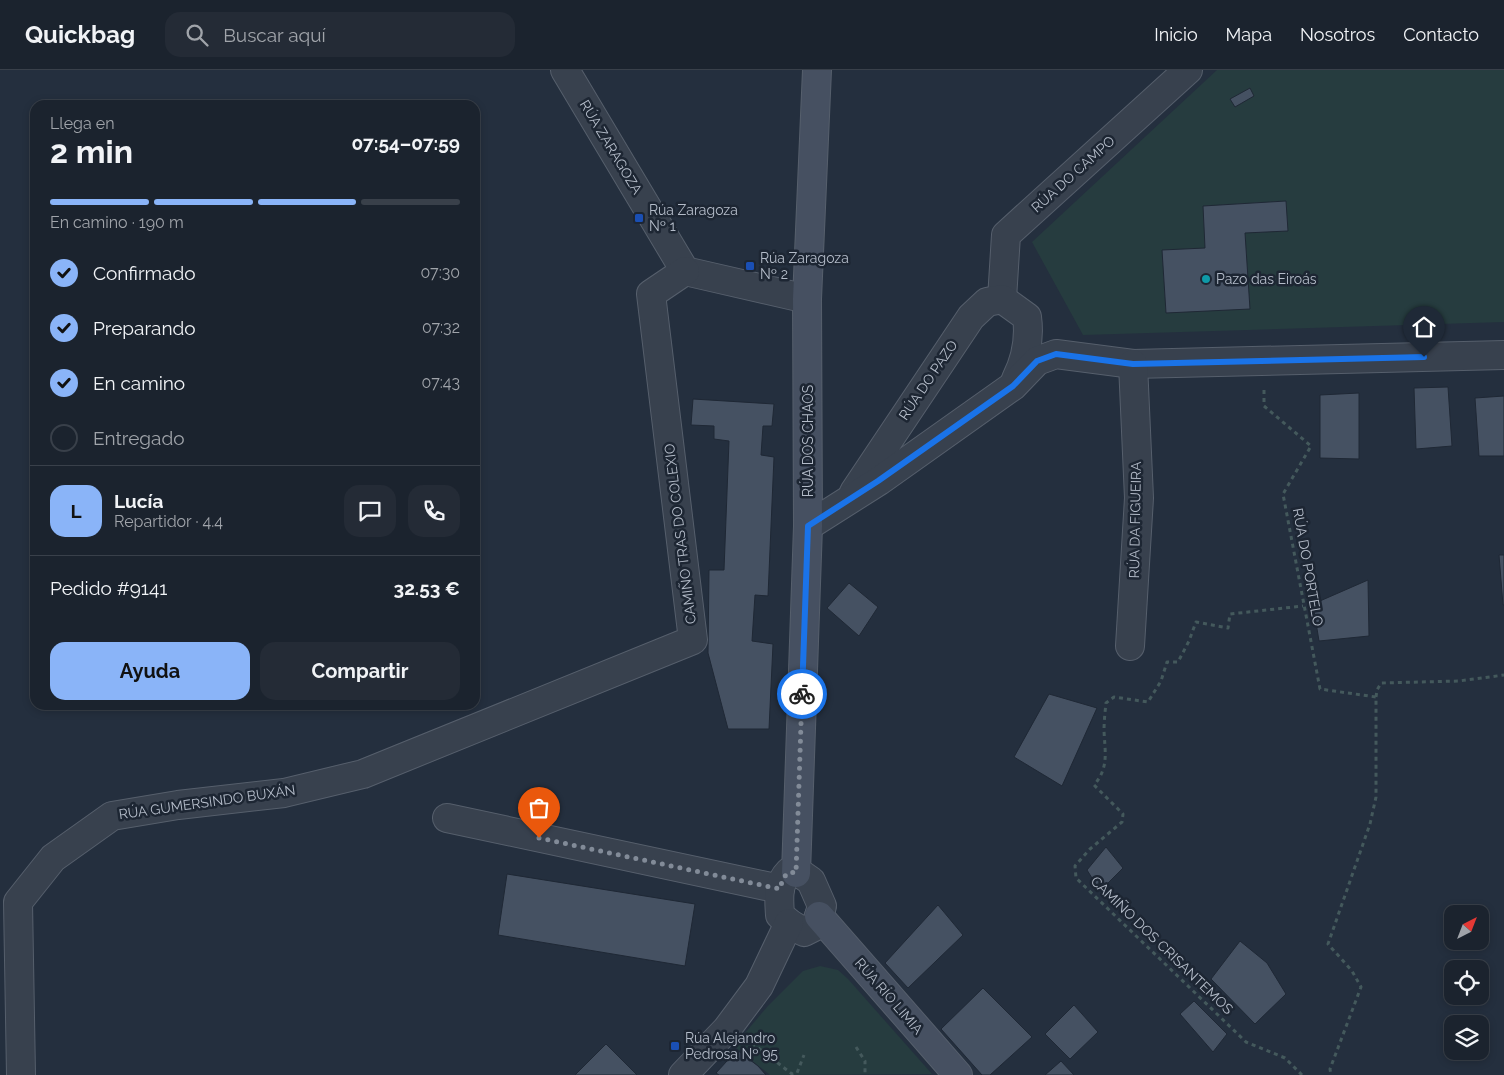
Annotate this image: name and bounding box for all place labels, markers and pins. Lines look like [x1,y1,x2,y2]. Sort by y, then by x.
place label: Rúa Zaragoza Nº 1 [649,202,738,234]
marker: Rúa Zaragoza Nº 1 [633,212,645,224]
place label: Rúa Zaragoza Nº 2 [760,250,849,282]
marker: Rúa Zaragoza Nº 2 [744,260,756,272]
place label: Pazo das Eiroás [1216,271,1317,287]
marker: Pazo das Eiroás [1200,273,1212,285]
pin [1403,306,1445,357]
pin [518,787,560,838]
place label: Rúa Alejandro Pedrosa Nº 95 [685,1030,778,1062]
marker: Rúa Alejandro Pedrosa Nº 95 [669,1040,681,1052]

